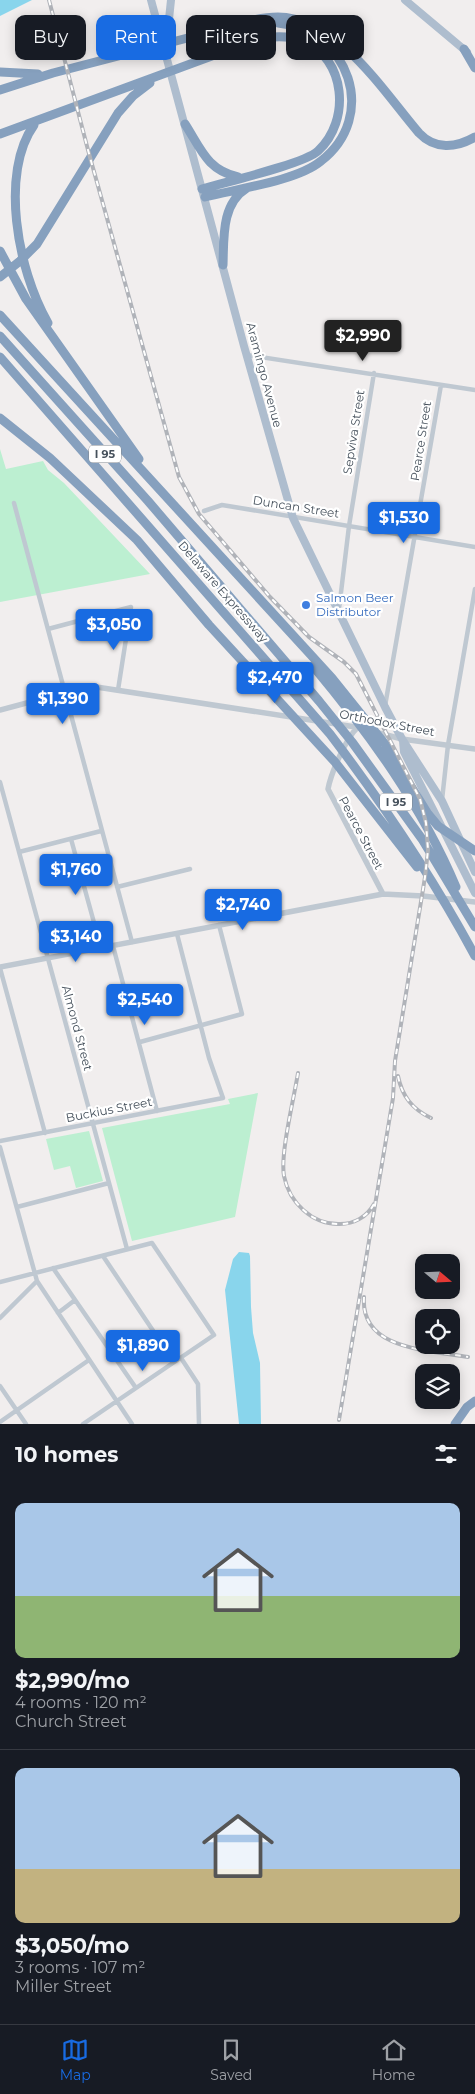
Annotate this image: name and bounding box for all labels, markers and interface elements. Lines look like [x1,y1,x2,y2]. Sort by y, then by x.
chip: Buy [15,15,86,60]
chip: Rent [96,15,176,60]
chip: Filters [186,15,276,60]
chip: New [286,15,364,60]
pin: $2,990 [322,320,404,362]
street label: Aramingo Avenue [243,321,286,429]
text: $2,990 [335,326,391,345]
street label: Sepviva Street [339,389,368,475]
street label: Pearce Street [407,400,434,482]
road number: I 95 [89,446,121,462]
street label: Duncan Street [252,492,341,521]
pin: $1,530 [363,502,445,544]
text: $1,530 [379,508,429,527]
street label: Delaware Expressway [175,538,272,646]
place label: Salmon Beer Distributor [316,590,394,619]
marker: Salmon Beer Distributor [300,599,312,611]
pin: $3,050 [73,608,155,651]
text: $3,050 [87,615,141,634]
pin: $2,470 [234,662,316,704]
text: $2,470 [248,668,302,687]
pin: $1,390 [22,682,104,725]
text: $1,390 [37,689,89,708]
street label: Orthodox Street [338,706,436,739]
street label: Pearce Street [336,794,387,872]
road number: I 95 [380,794,412,810]
pin: $1,760 [35,854,117,896]
text: $1,760 [51,860,101,879]
pin: $2,740 [202,888,284,931]
text: $2,740 [216,895,270,914]
pin: $3,140 [35,920,117,963]
text: $3,140 [50,927,102,946]
street label: Almond Street [59,984,96,1072]
pin: $2,540 [104,984,186,1026]
text: $2,540 [117,990,173,1009]
street label: Buckius Street [65,1094,153,1125]
north arrow [415,1254,460,1299]
map controls [415,1254,460,1409]
button: locate [415,1309,460,1354]
pin: $1,890 [102,1330,184,1372]
text: $1,890 [117,1336,169,1355]
button: layers [415,1364,460,1409]
icon: filters [432,1440,460,1468]
text: 10 homes [15,1442,118,1467]
icon: home [193,1535,283,1625]
text: $2,990/mo [15,1668,130,1693]
text: 4 rooms · 120 m² [15,1693,147,1712]
text: Church Street [15,1712,126,1731]
icon: home [193,1801,283,1891]
text: $3,050/mo [15,1933,129,1958]
text: 3 rooms · 107 m² [15,1958,145,1977]
text: Miller Street [15,1977,112,1996]
tab: Map [60,2036,91,2084]
tab: Saved [210,2036,252,2084]
tab: Home [372,2036,415,2084]

